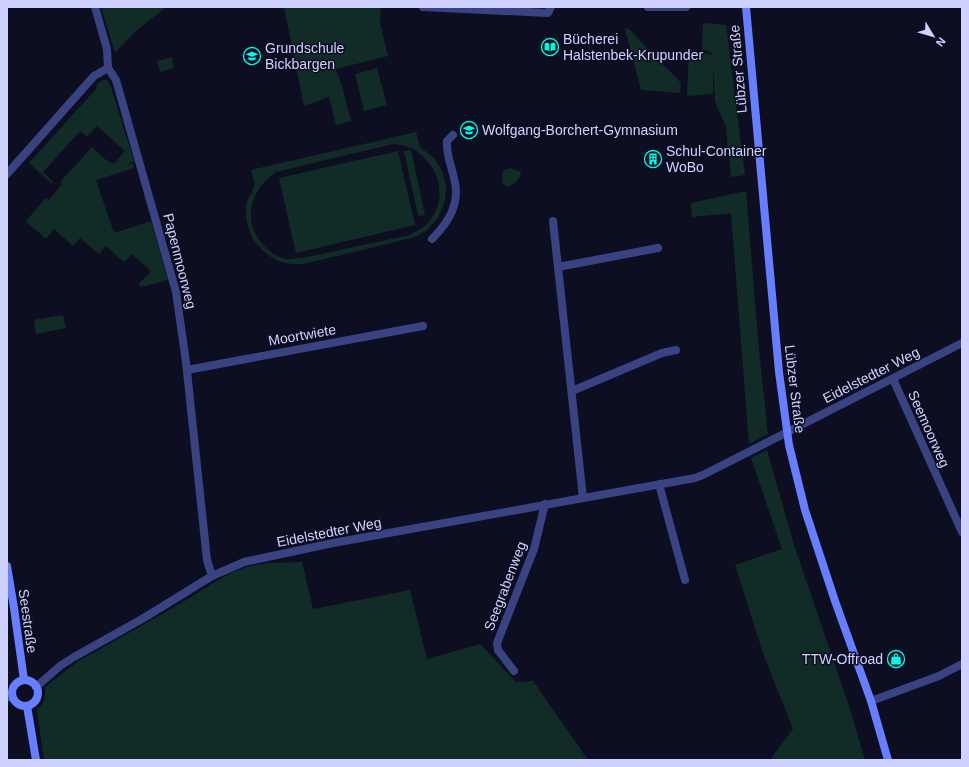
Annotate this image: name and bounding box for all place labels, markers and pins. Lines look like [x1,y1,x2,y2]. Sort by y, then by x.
place label: Bücherei Halstenbek-Krupunder [563,31,703,63]
library icon: Bücherei Halstenbek-Krupunder [540,37,560,57]
place label: Grundschule Bickbargen [265,40,345,72]
school or university icon: Grundschule Bickbargen [242,46,262,66]
school or university icon: Wolfgang-Borchert-Gymnasium [459,120,479,140]
place label: Wolfgang-Borchert-Gymnasium [482,122,678,138]
place label: Schul-Container WoBo [666,143,767,175]
building icon: Schul-Container WoBo [643,149,663,169]
shop icon: TTW-Offroad [886,649,906,669]
place label: TTW-Offroad [802,651,883,667]

